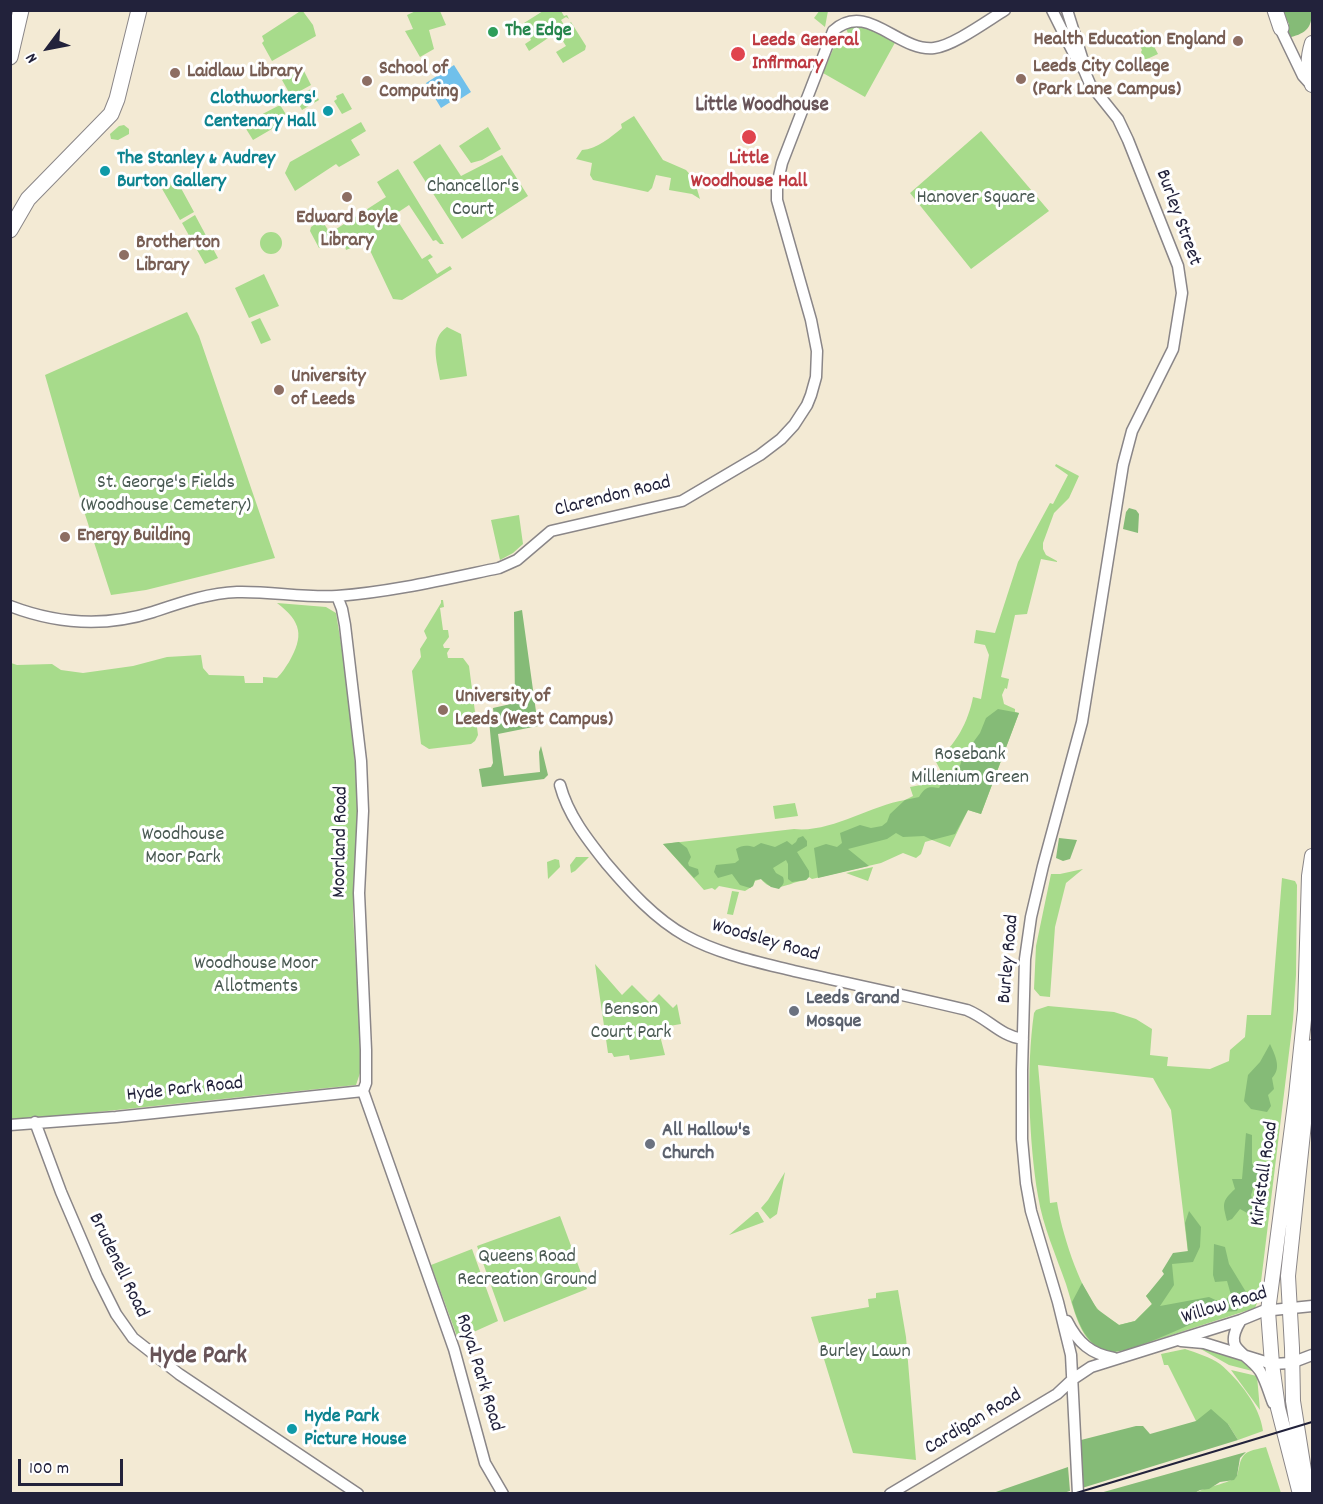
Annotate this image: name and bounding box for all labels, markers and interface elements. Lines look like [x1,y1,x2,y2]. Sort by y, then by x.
north arrow [18,18,78,78]
place label: The Edge [505,20,572,44]
marker: The Edge [486,25,500,39]
place label: Health Education England [1034,29,1226,53]
place label: Leeds General Infirmary [752,30,859,77]
marker: Health Education England [1231,34,1245,48]
marker: Leeds General Infirmary [729,45,747,63]
text: N [20,48,44,67]
place label: Leeds City College (Park Lane Campus) [1033,56,1181,103]
place label: School of Computing [379,58,458,105]
place label: Laidlaw Library [187,61,302,85]
marker: Laidlaw Library [168,66,182,80]
marker: Leeds City College (Park Lane Campus) [1014,72,1028,86]
marker: School of Computing [360,74,374,88]
place label: Clothworkers' Centenary Hall [204,88,316,135]
district label: Little Woodhouse [695,94,829,120]
marker: Clothworkers' Centenary Hall [321,104,335,118]
marker: Little Woodhouse Hall [740,128,758,146]
place label: The Stanley & Audrey Burton Gallery [117,148,275,195]
place label: Little Woodhouse Hall [691,148,807,195]
marker: The Stanley & Audrey Burton Gallery [98,164,112,178]
street label: Burley Street [1149,167,1205,269]
park label: Chancellor's Court [427,176,519,223]
park label: Hanover Square [917,187,1035,211]
marker: Edward Boyle Library [340,190,354,204]
place label: Edward Boyle Library [296,207,398,254]
place label: Brotherton Library [136,232,220,279]
marker: Brotherton Library [117,248,131,262]
place label: University of Leeds [291,366,366,413]
marker: University of Leeds [272,383,286,397]
park label: St. George's Fields (Woodhouse Cemetery) [81,472,251,519]
street label: Clarendon Road [552,472,674,524]
place label: Energy Building [77,525,191,549]
marker: Energy Building [58,530,72,544]
place label: University of Leeds (West Campus) [455,686,613,733]
marker: University of Leeds (West Campus) [436,703,450,717]
park label: Rosebank Millenium Green [911,744,1029,791]
street label: Moorland Road [329,786,355,898]
park label: Woodhouse Moor Park [142,824,224,871]
street label: Burley Road [994,914,1026,1004]
street label: Woodsley Road [708,915,822,969]
park label: Woodhouse Moor Allotments [194,953,318,1000]
place label: Leeds Grand Mosque [806,988,900,1035]
park label: Benson Court Park [591,999,671,1046]
marker: Leeds Grand Mosque [787,1004,801,1018]
street label: Hyde Park Road [125,1073,245,1109]
place label: All Hallow's Church [662,1120,750,1167]
street label: Kirkstall Road [1247,1120,1285,1228]
marker: All Hallow's Church [643,1137,657,1151]
street label: Brudenell Road [81,1210,153,1322]
park label: Queens Road Recreation Ground [457,1246,597,1293]
street label: Willow Road [1179,1283,1271,1331]
street label: Royal Park Road [449,1311,507,1435]
park label: Burley Lawn [819,1341,911,1365]
district label: Hyde Park [149,1342,247,1374]
street label: Cardigan Road [921,1385,1027,1461]
place label: Hyde Park Picture House [304,1406,407,1453]
marker: Hyde Park Picture House [285,1422,299,1436]
scale bar [21,1447,126,1485]
text: 100 m [29,1457,69,1482]

